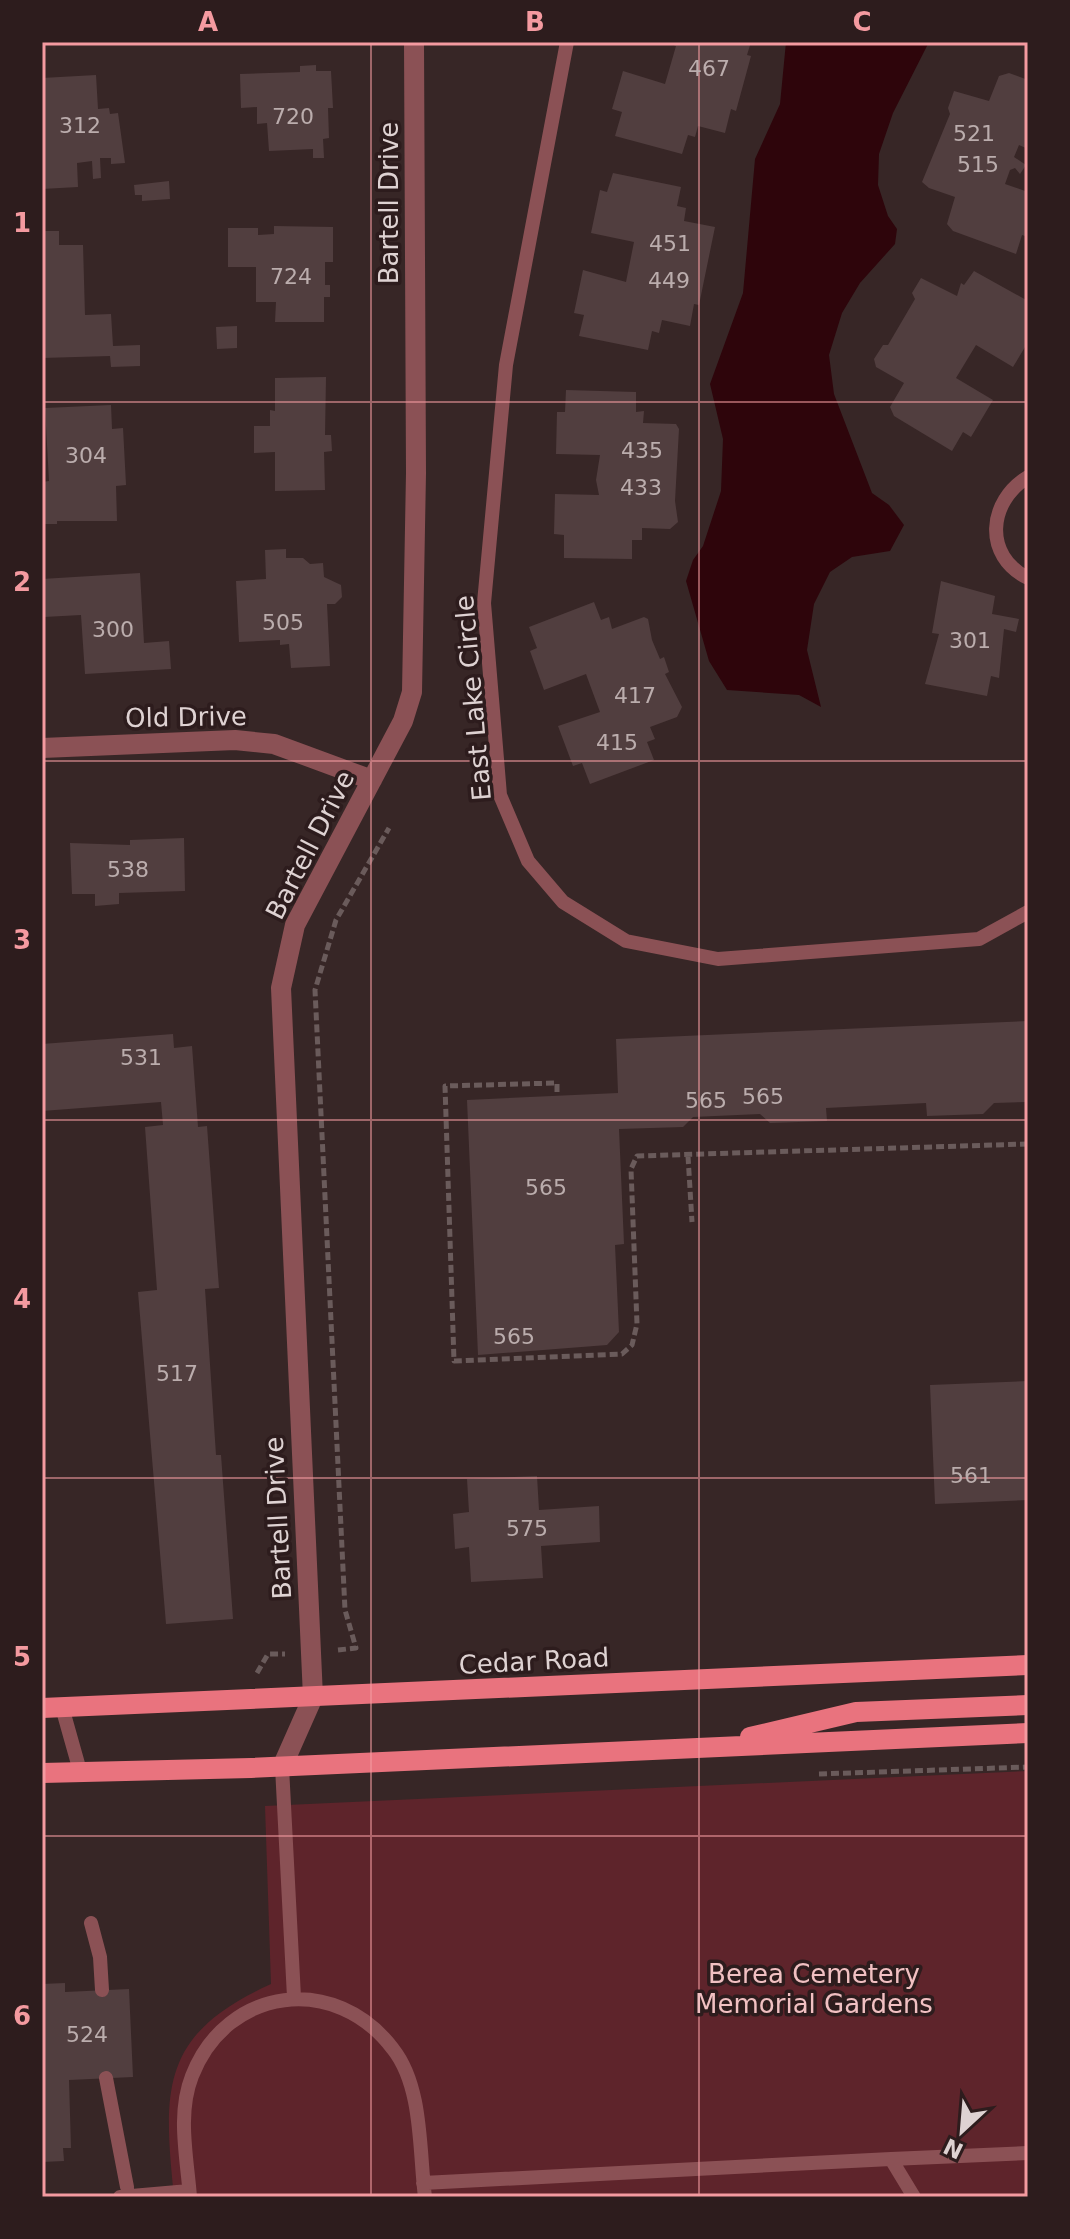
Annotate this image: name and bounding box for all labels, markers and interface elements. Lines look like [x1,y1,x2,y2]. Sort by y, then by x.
text: A [198,7,218,37]
text: B [525,7,545,37]
text: C [852,7,872,37]
house number: 467 [688,56,730,81]
house number: 720 [272,104,314,129]
house number: 312 [59,113,101,138]
house number: 521 [953,121,995,146]
street label: Bartell Drive [374,122,404,284]
house number: 515 [957,152,999,177]
text: 1 [13,208,31,238]
house number: 451 [649,231,691,256]
house number: 724 [270,264,312,289]
house number: 449 [648,268,690,293]
house number: 435 [621,438,663,463]
house number: 304 [65,443,107,468]
house number: 433 [620,475,662,500]
text: 2 [13,567,31,597]
street label: East Lake Circle [449,594,497,802]
house number: 505 [262,610,304,635]
house number: 300 [92,617,134,642]
house number: 301 [949,628,991,653]
house number: 417 [614,683,656,708]
street label: Old Drive [125,701,247,733]
house number: 415 [596,730,638,755]
street label: Bartell Drive [260,766,360,924]
house number: 538 [107,857,149,882]
text: 3 [13,925,31,955]
house number: 531 [120,1045,162,1070]
house number: 565 [742,1084,784,1109]
house number: 565 [685,1088,727,1113]
house number: 565 [525,1175,567,1200]
text: 4 [13,1284,31,1314]
house number: 565 [493,1324,535,1349]
house number: 517 [156,1361,198,1386]
street label: Bartell Drive [259,1436,297,1600]
house number: 561 [950,1463,992,1488]
house number: 575 [506,1516,548,1541]
text: 5 [13,1642,31,1672]
street label: Cedar Road [458,1642,610,1680]
park label: Berea Cemetery Memorial Gardens [695,1959,933,2019]
text: 6 [13,2001,31,2031]
house number: 524 [66,2022,108,2047]
north arrow [922,2091,1002,2171]
text: N [940,2133,967,2164]

